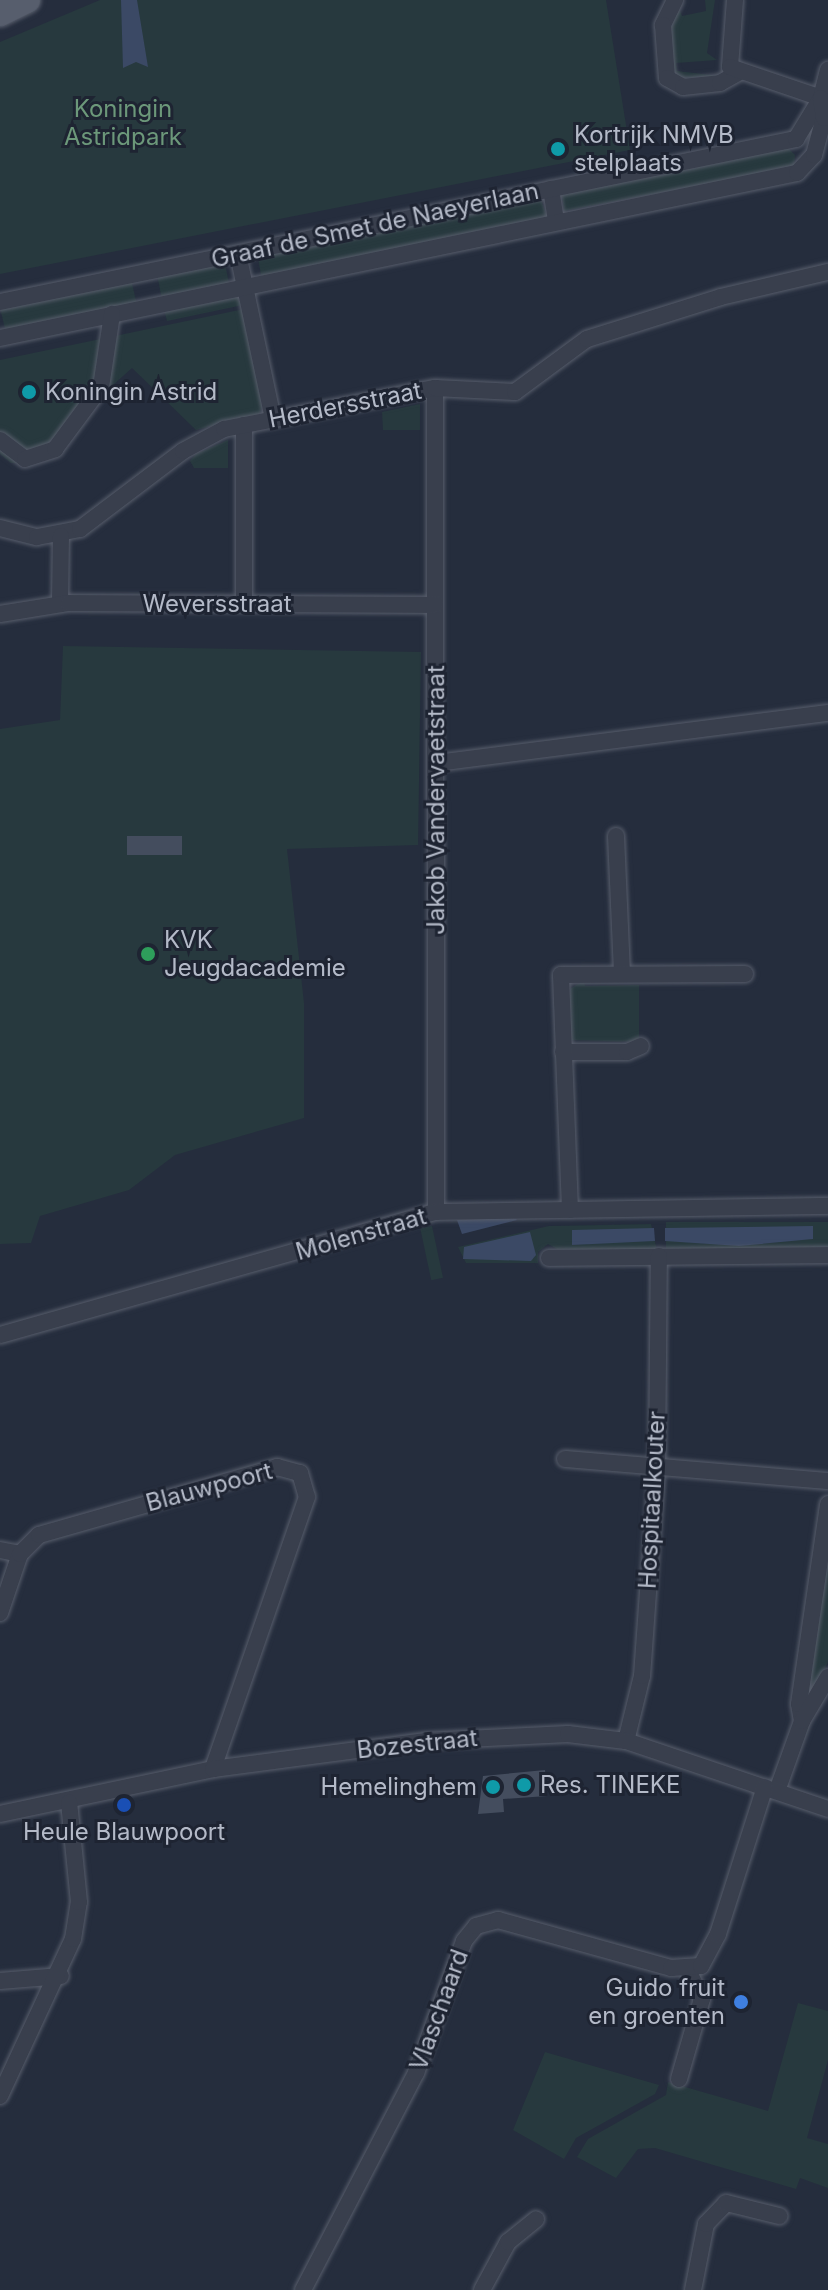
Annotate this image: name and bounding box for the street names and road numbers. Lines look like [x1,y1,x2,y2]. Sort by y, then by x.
street label: Graaf de Smet de Naeyerlaan [209,176,541,274]
street label: Herdersstraat [266,376,424,434]
street label: Weversstraat [142,590,292,618]
street label: Jakob Vandervaetstraat [422,665,450,935]
street label: Molenstraat [292,1202,430,1266]
street label: Hospitaalkouter [633,1410,671,1590]
street label: Blauwpoort [143,1456,275,1518]
street label: Bozestraat [355,1723,479,1765]
street label: Vlaschaard [404,1946,474,2074]

